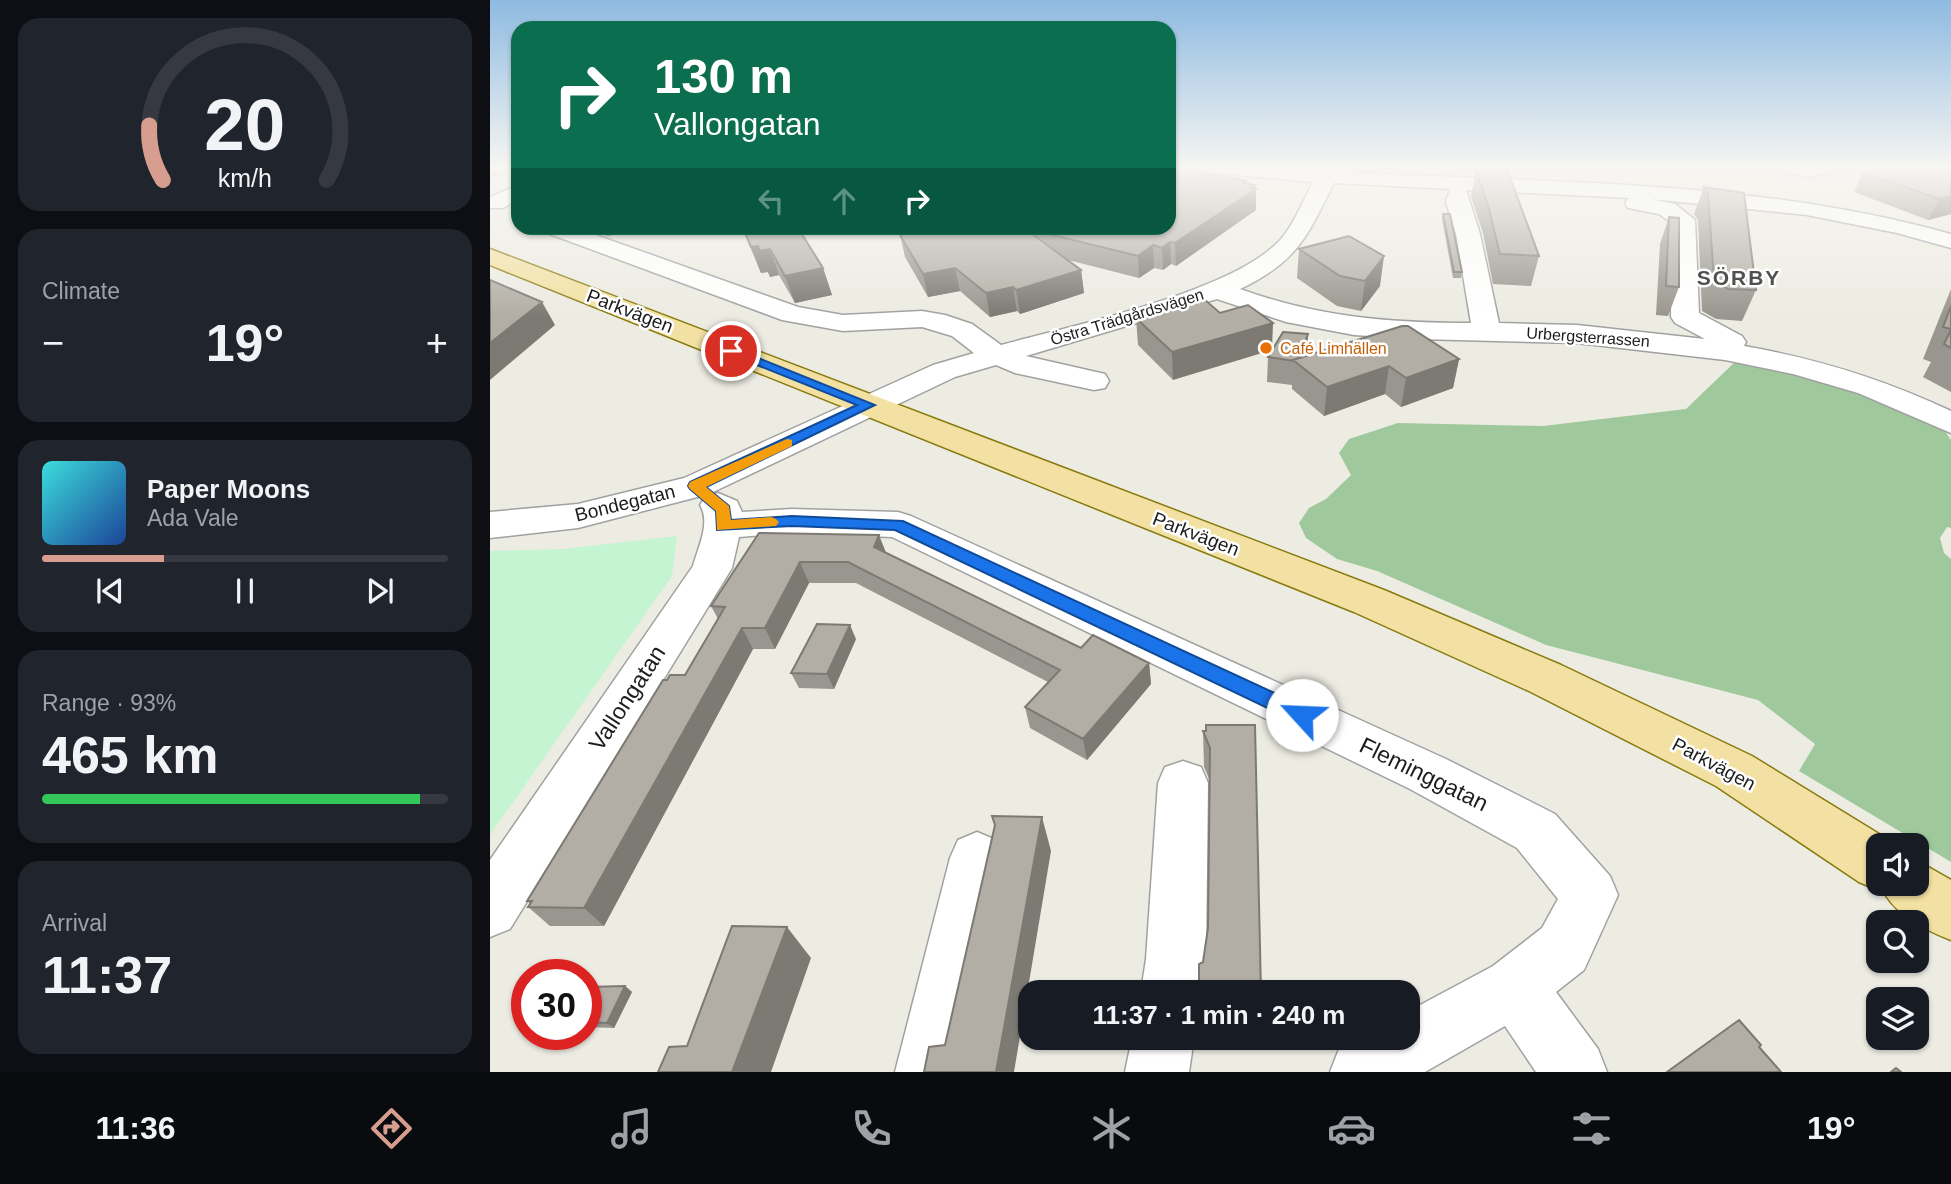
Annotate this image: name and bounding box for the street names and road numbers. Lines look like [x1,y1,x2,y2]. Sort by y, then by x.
street label: Parkvägen [584,285,676,337]
street label: Östra Trädgårdsvägen [1048,286,1206,348]
street label: Urbergsterrassen [1526,324,1650,350]
street label: Bondegatan [573,480,677,526]
street label: Parkvägen [1150,508,1242,560]
street label: Vallongatan [583,641,671,755]
street label: Fleminggatan [1356,732,1492,816]
street label: Parkvägen [1669,733,1759,795]

